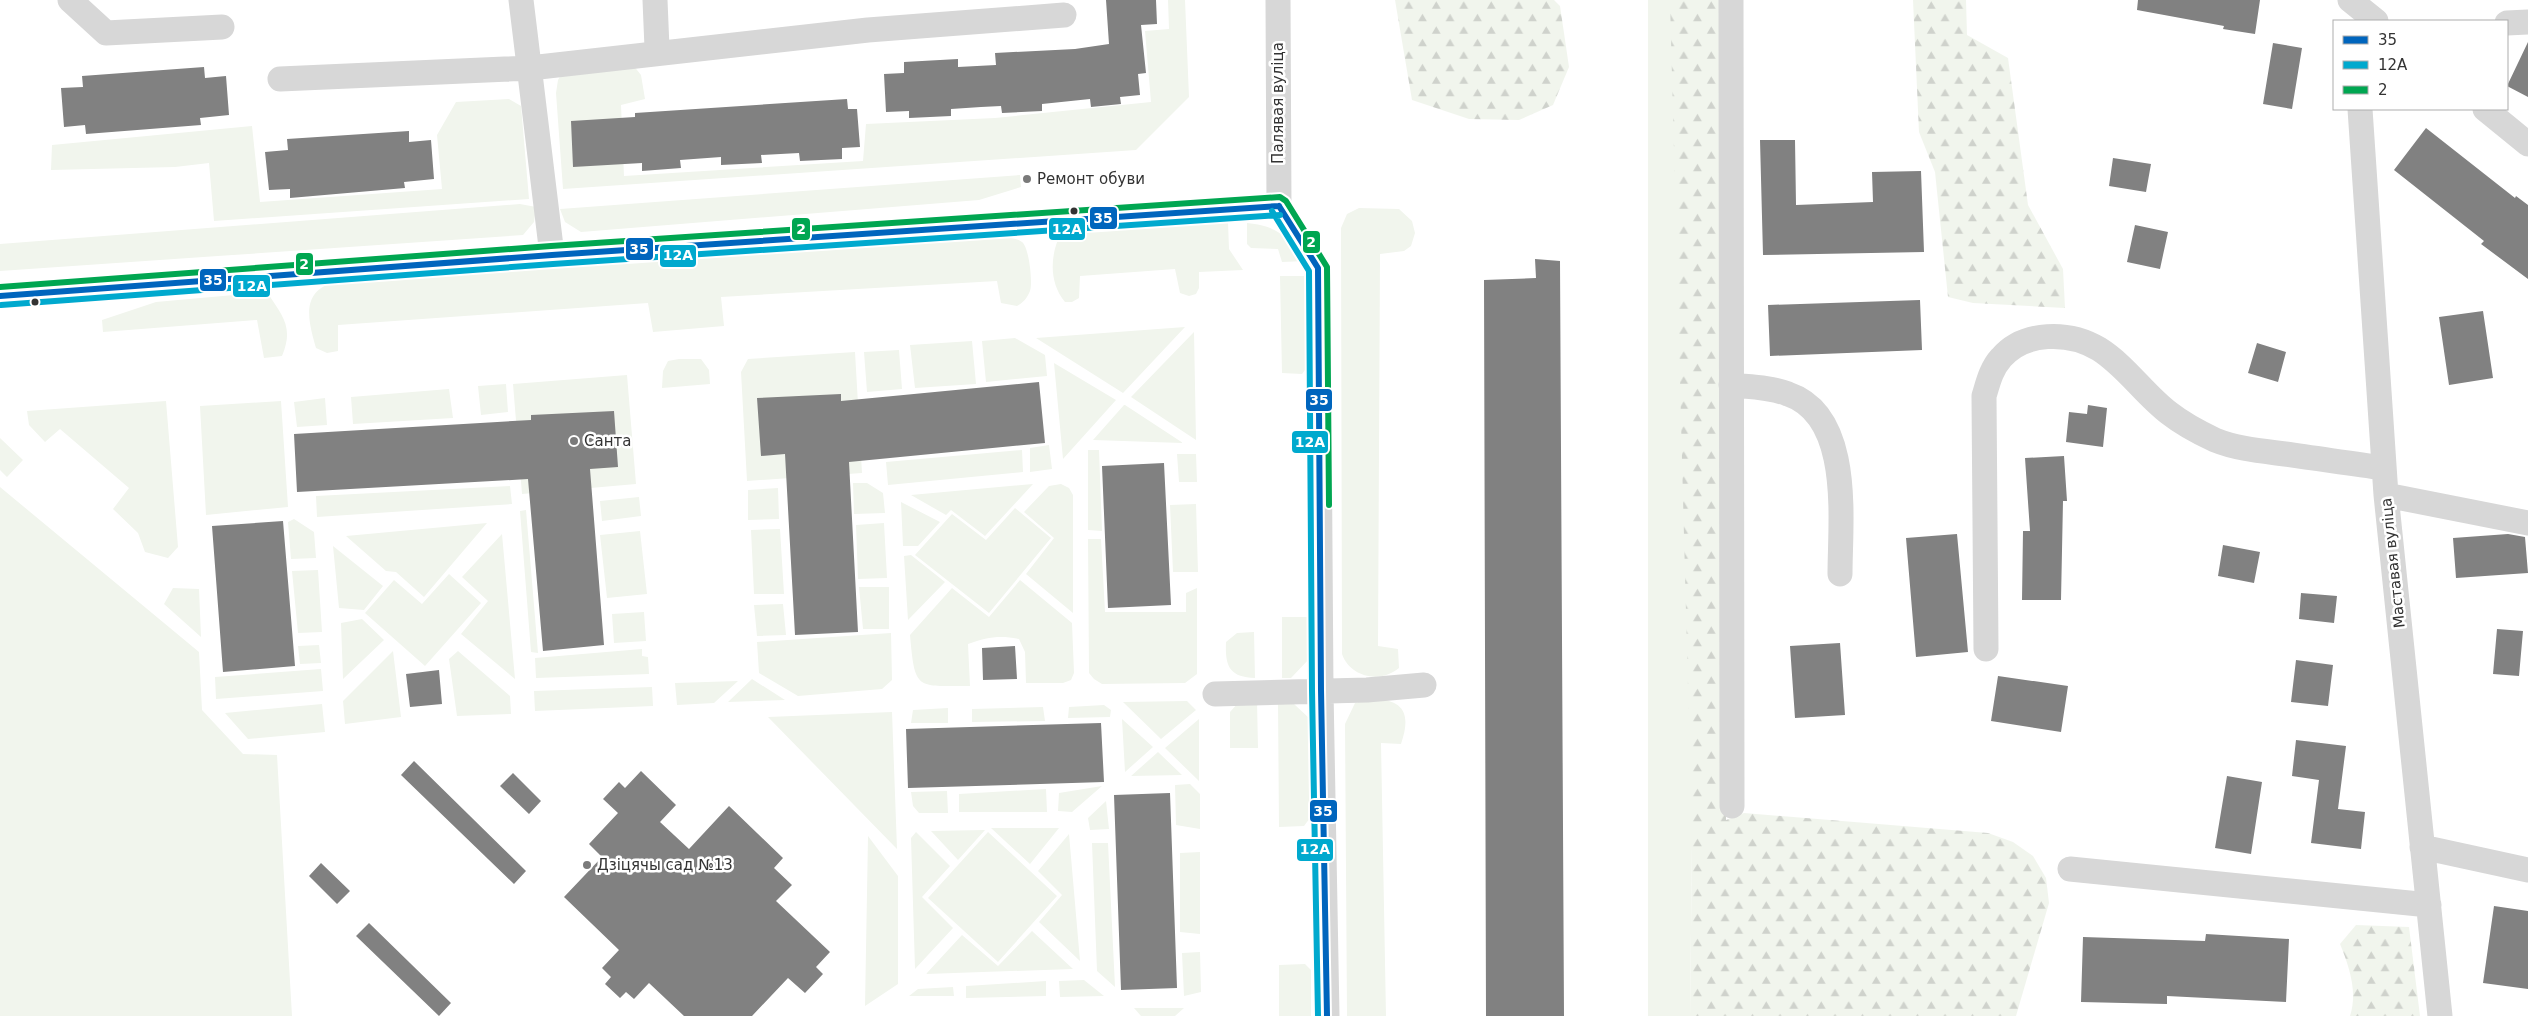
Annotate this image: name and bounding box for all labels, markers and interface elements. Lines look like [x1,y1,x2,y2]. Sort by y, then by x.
legend [2333,20,2508,110]
text: 35 [2378,31,2397,49]
street label: Палявая вуліца [1269,42,1287,164]
text: 12А [2378,56,2408,74]
text: 2 [2378,81,2388,99]
place label: Ремонт обуви [1037,170,1145,188]
marker: Ремонт обуви [1021,173,1033,185]
unlabelled marker [1069,206,1079,216]
line badge: 35 [1089,206,1118,230]
text: 35 [1093,210,1113,226]
line badge: 2 [791,217,811,241]
line badge: 12А [1048,217,1086,241]
text: 2 [796,221,806,237]
text: 12А [1052,221,1082,237]
line badge: 2 [1302,230,1321,254]
text: 2 [1306,234,1316,250]
line badge: 35 [625,237,654,261]
text: 35 [629,241,649,257]
line badge: 12А [659,244,697,268]
text: 12А [663,247,693,263]
line badge: 2 [295,252,314,276]
text: 2 [299,256,309,272]
line badge: 35 [199,268,227,292]
text: 35 [203,272,223,288]
line badge: 12А [232,274,271,298]
text: 12А [237,278,267,294]
unlabelled marker [30,297,40,307]
line badge: 35 [1305,388,1333,412]
text: 35 [1309,392,1329,408]
line badge: 12А [1291,430,1329,454]
place label: Санта [584,432,631,450]
text: 12А [1295,434,1325,450]
marker: Санта [568,435,580,447]
street label: Маставая вуліца [2377,497,2409,629]
line badge: 35 [1309,799,1338,823]
text: 35 [1313,803,1333,819]
line badge: 12А [1296,838,1334,862]
text: 12А [1300,841,1330,857]
place label: Дзіцячы сад №13 [597,856,733,874]
marker: Дзіцячы сад №13 [581,859,593,871]

